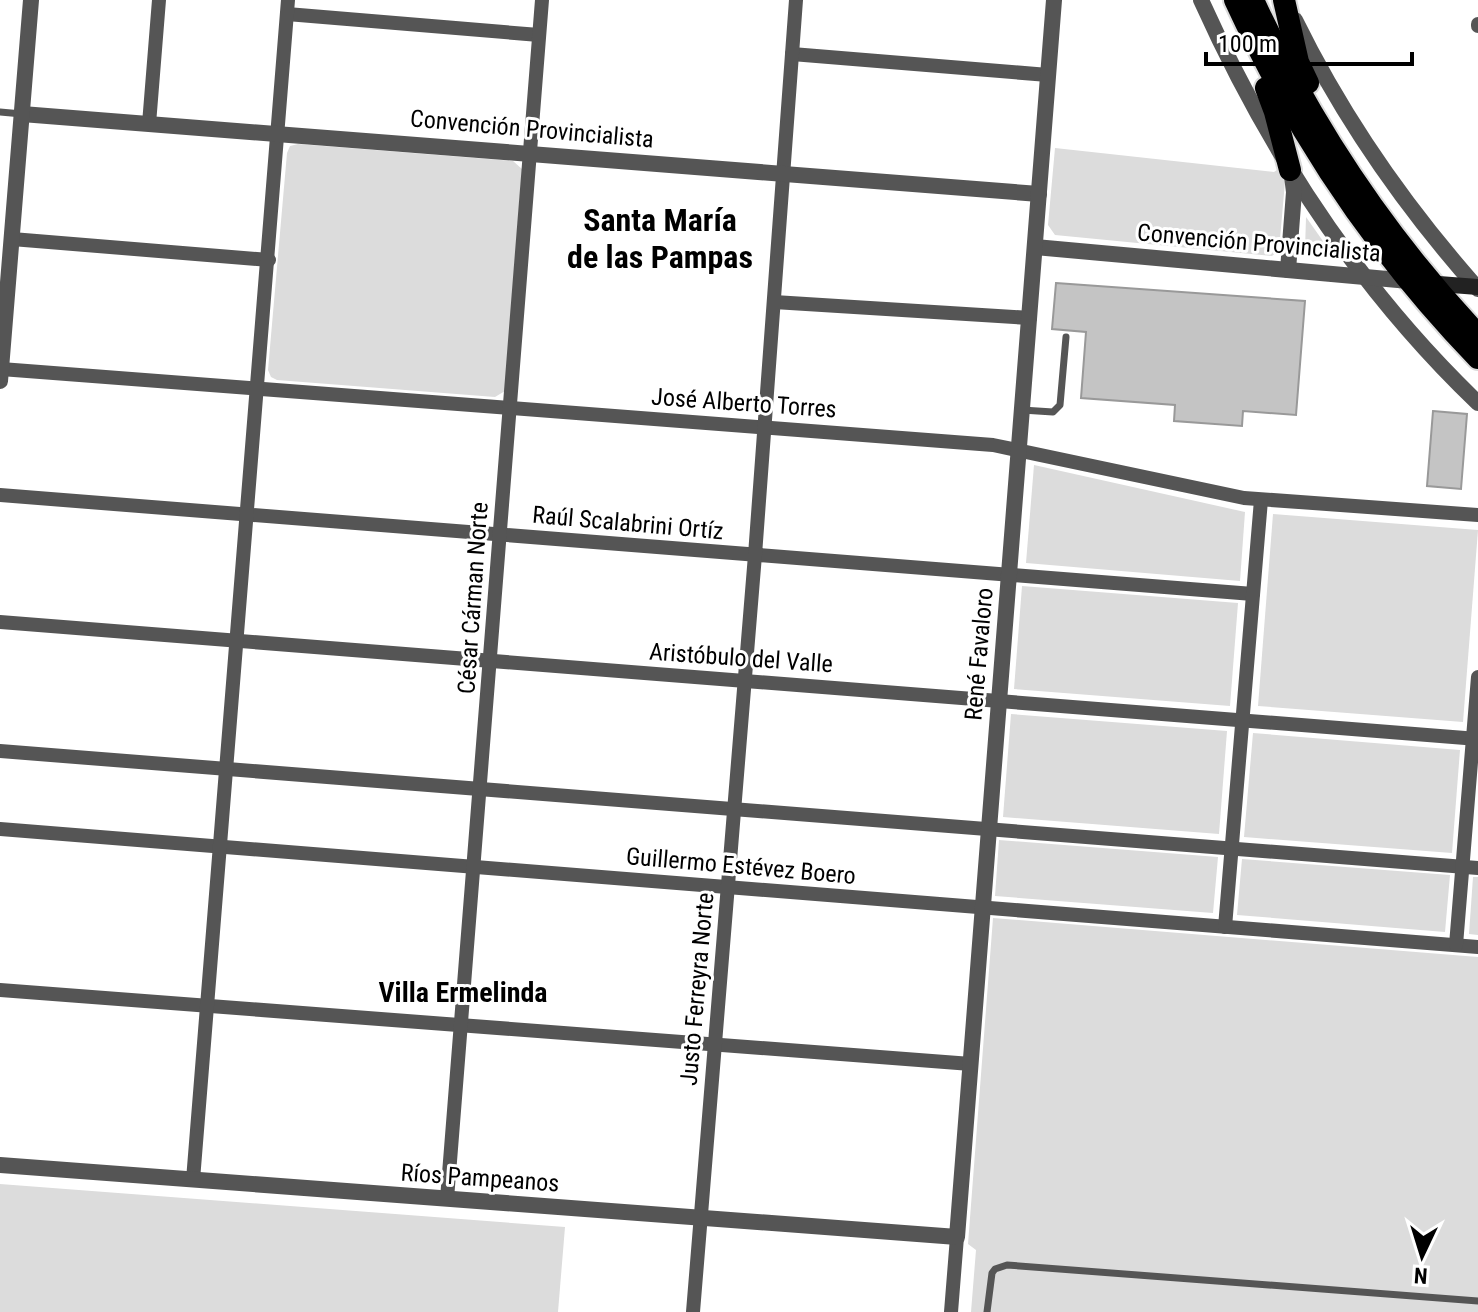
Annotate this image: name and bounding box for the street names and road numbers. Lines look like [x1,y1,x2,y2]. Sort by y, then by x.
street label: Convención Provincialista [409,104,655,154]
street label: Convención Provincialista [1136,218,1382,268]
street label: José Alberto Torres [650,383,838,423]
street label: César Cárman Norte [452,501,494,695]
street label: Raúl Scalabrini Ortíz [531,501,725,545]
street label: René Favaloro [959,586,999,722]
street label: Aristóbulo del Valle [648,638,834,678]
street label: Guillermo Estévez Boero [625,842,857,890]
street label: Justo Ferreyra Norte [675,891,719,1087]
street label: Ríos Pampeanos [400,1158,560,1198]

